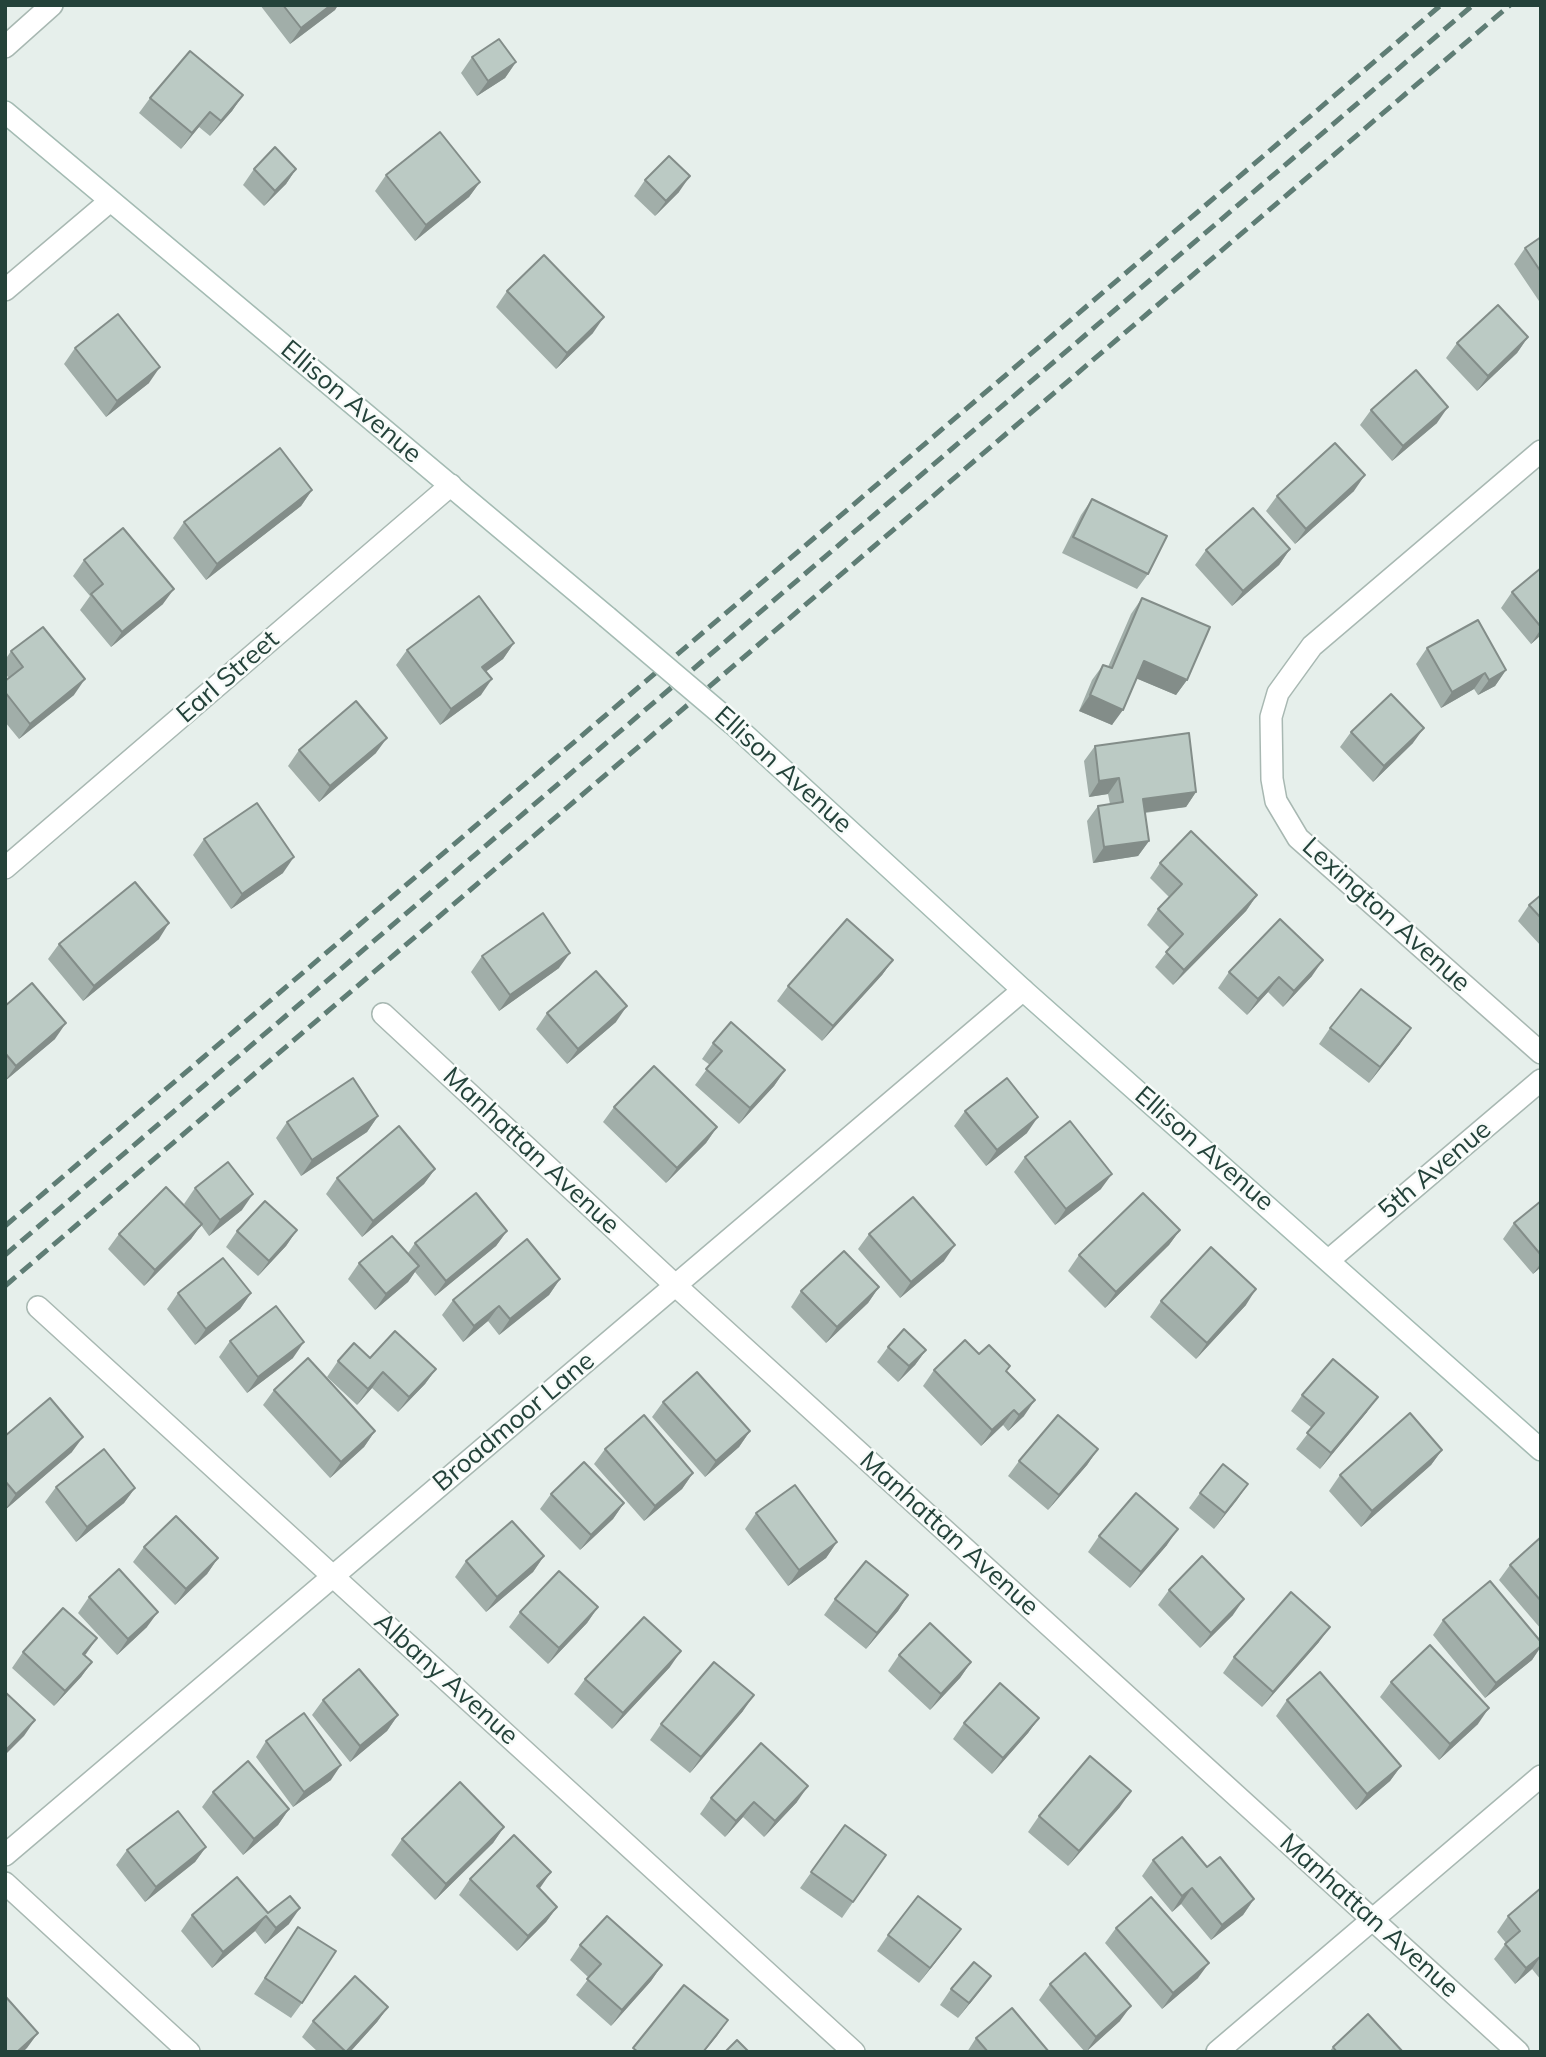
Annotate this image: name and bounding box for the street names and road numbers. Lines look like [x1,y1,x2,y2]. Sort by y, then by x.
street label: Ellison Avenue [274,334,428,470]
street label: Earl Street [171,624,285,730]
street label: Ellison Avenue [708,700,858,840]
street label: Lexington Avenue [1295,831,1477,999]
street label: Manhattan Avenue [436,1061,626,1241]
street label: Ellison Avenue [1128,1080,1280,1218]
street label: 5th Avenue [1372,1114,1498,1226]
street label: Broadmoor Lane [427,1345,601,1499]
street label: Manhattan Avenue [853,1445,1045,1623]
street label: Albany Avenue [368,1606,524,1752]
street label: Manhattan Avenue [1273,1827,1465,2005]

